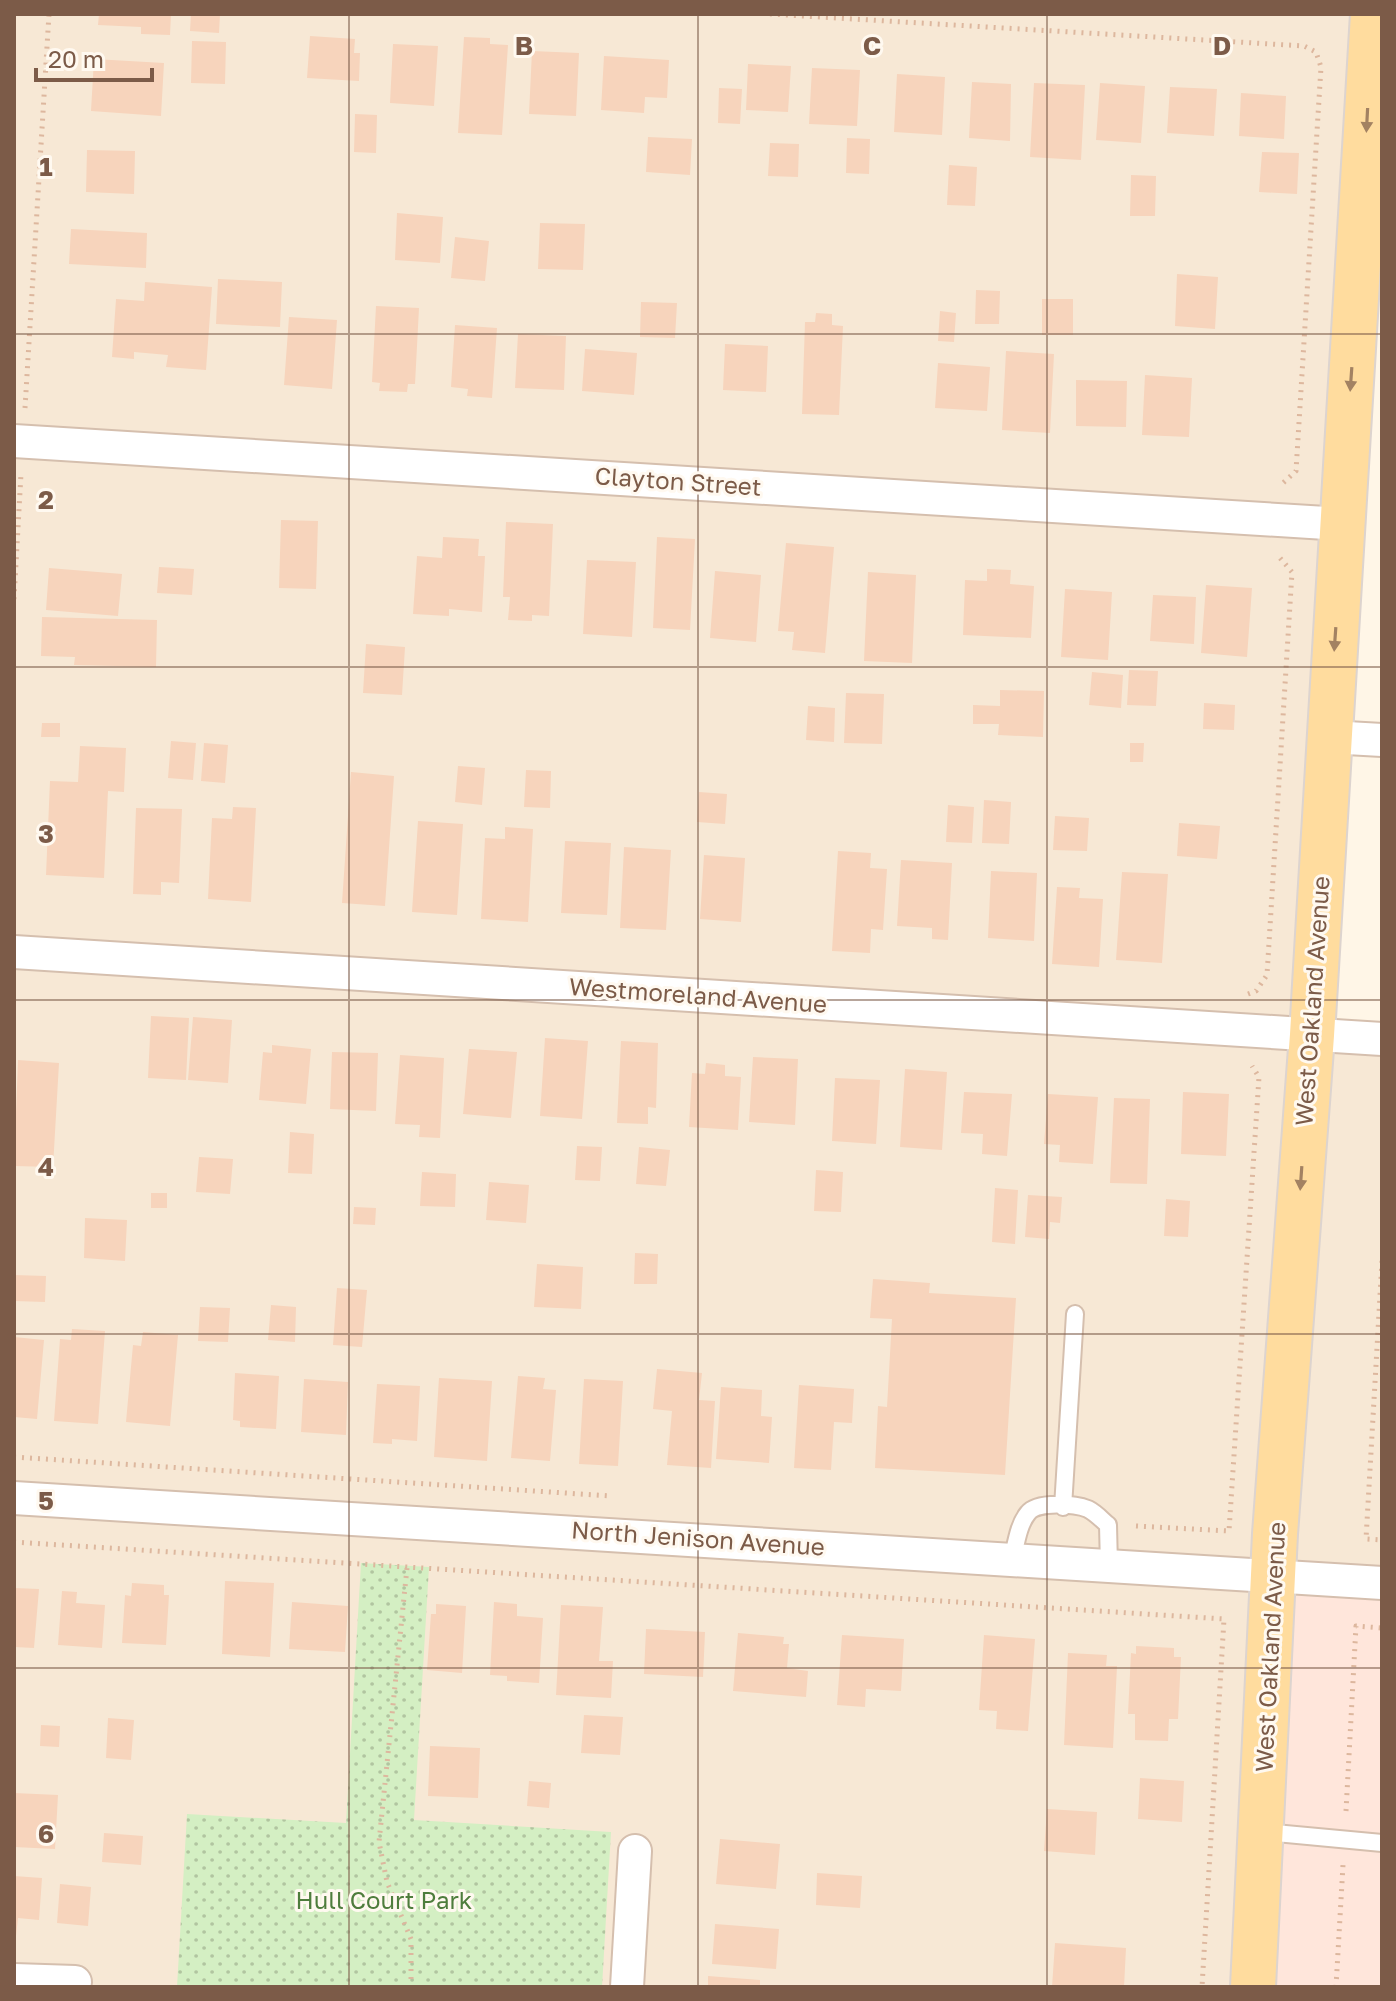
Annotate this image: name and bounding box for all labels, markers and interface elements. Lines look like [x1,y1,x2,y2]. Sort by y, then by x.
text: B [515,30,533,61]
text: C [863,30,881,61]
text: D [1213,30,1231,61]
scale bar [36,32,152,82]
text: 20 m [48,44,104,73]
one-way arrow [1360,108,1373,133]
text: 1 [39,151,53,182]
one-way arrow [1345,367,1358,392]
street label: Clayton Street [594,460,762,501]
text: 2 [38,484,54,515]
one-way arrow [1328,627,1341,652]
text: 3 [38,818,54,849]
street label: West Oakland Avenue [1288,875,1335,1127]
street label: Westmoreland Avenue [568,971,828,1018]
text: 4 [38,1151,54,1182]
one-way arrow [1294,1166,1307,1191]
text: 5 [38,1485,54,1516]
street label: North Jenison Avenue [570,1514,826,1561]
street label: West Oakland Avenue [1248,1521,1291,1773]
text: 6 [38,1818,54,1849]
park label: Hull Court Park [296,1885,472,1914]

